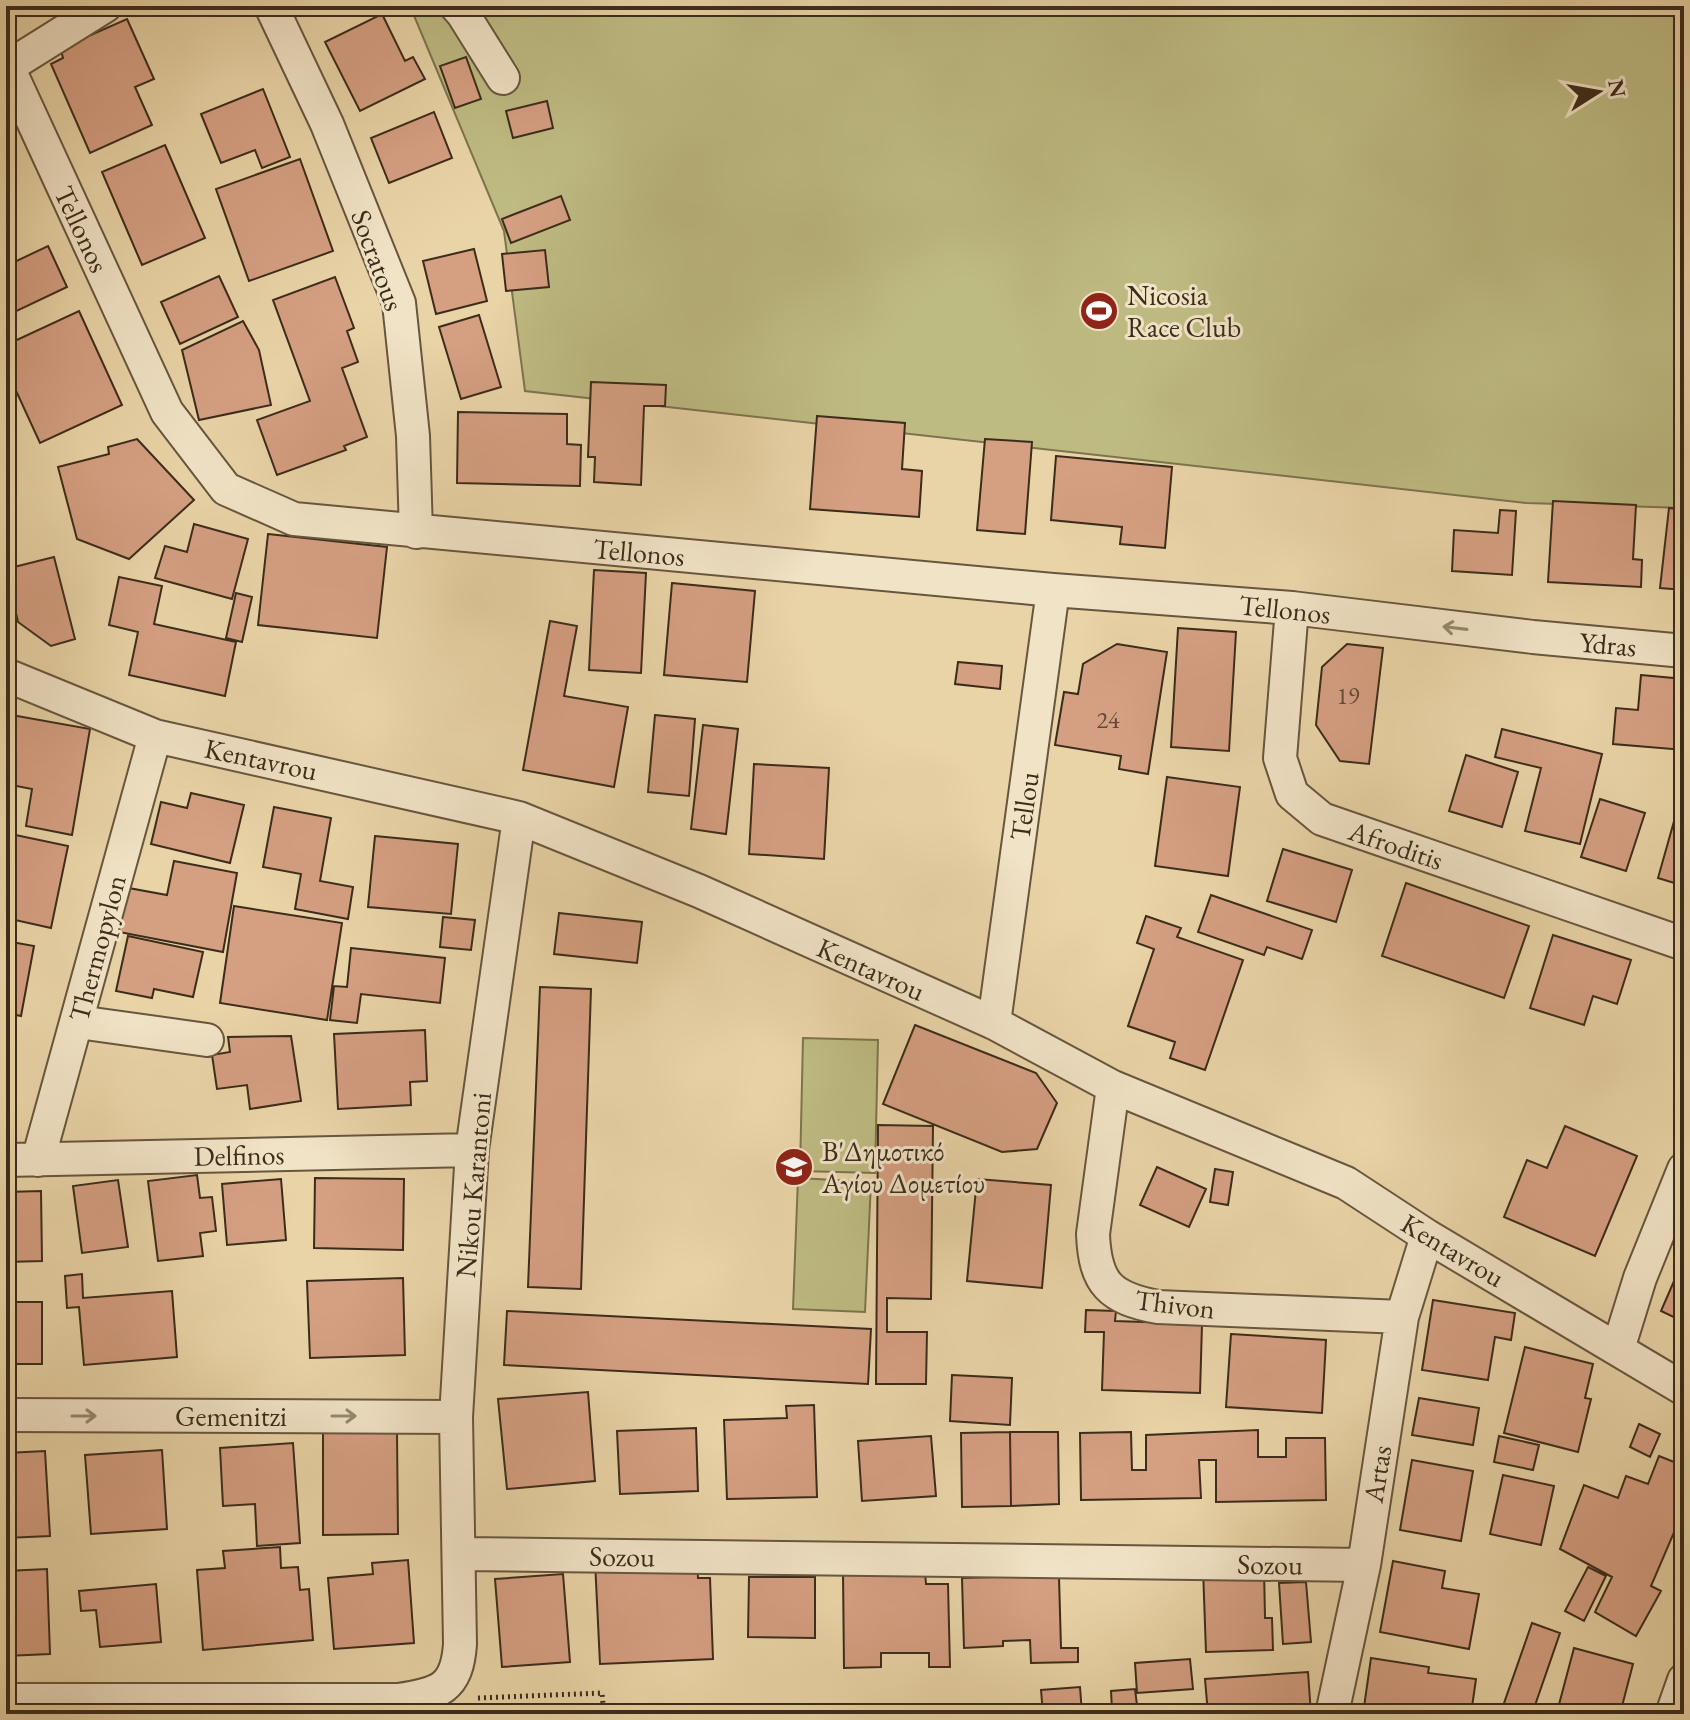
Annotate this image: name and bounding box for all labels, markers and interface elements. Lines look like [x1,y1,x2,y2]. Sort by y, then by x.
north arrow [1558,52,1638,132]
text: N [1601,77,1633,100]
street label: Tellonos [46,180,118,278]
street label: Socratous [343,205,413,315]
place label: Nicosia Race Club [1127,277,1241,345]
sports icon: Nicosia Race Club [1078,290,1120,332]
street label: Tellonos [592,530,686,574]
street label: Tellonos [1238,586,1332,632]
one-way arrow [1443,620,1468,635]
street label: Ydras [1578,624,1638,664]
house number: 19 [1336,680,1360,711]
house number: 24 [1096,704,1120,735]
street label: Kentavrou [201,729,321,789]
street label: Tellou [1001,769,1047,843]
street label: Afroditis [1343,812,1448,878]
street label: Thermopylon [60,870,134,1025]
street label: Kentavrou [811,929,931,1009]
street label: Nikou Karantoni [447,1091,499,1279]
place label: Β'Δημοτικό Αγίου Δομετίου [821,1133,985,1201]
street label: Delfinos [193,1136,285,1174]
school or university icon: Β'Δημοτικό Αγίου Δομετίου [773,1146,815,1188]
street label: Kentavrou [1395,1205,1512,1295]
street label: Thivon [1133,1281,1217,1327]
street label: Gemenitzi [175,1398,287,1434]
one-way arrow [70,1408,97,1424]
one-way arrow [330,1408,357,1424]
street label: Artas [1355,1443,1399,1506]
street label: Sozou [589,1537,655,1575]
street label: Sozou [1237,1545,1303,1583]

